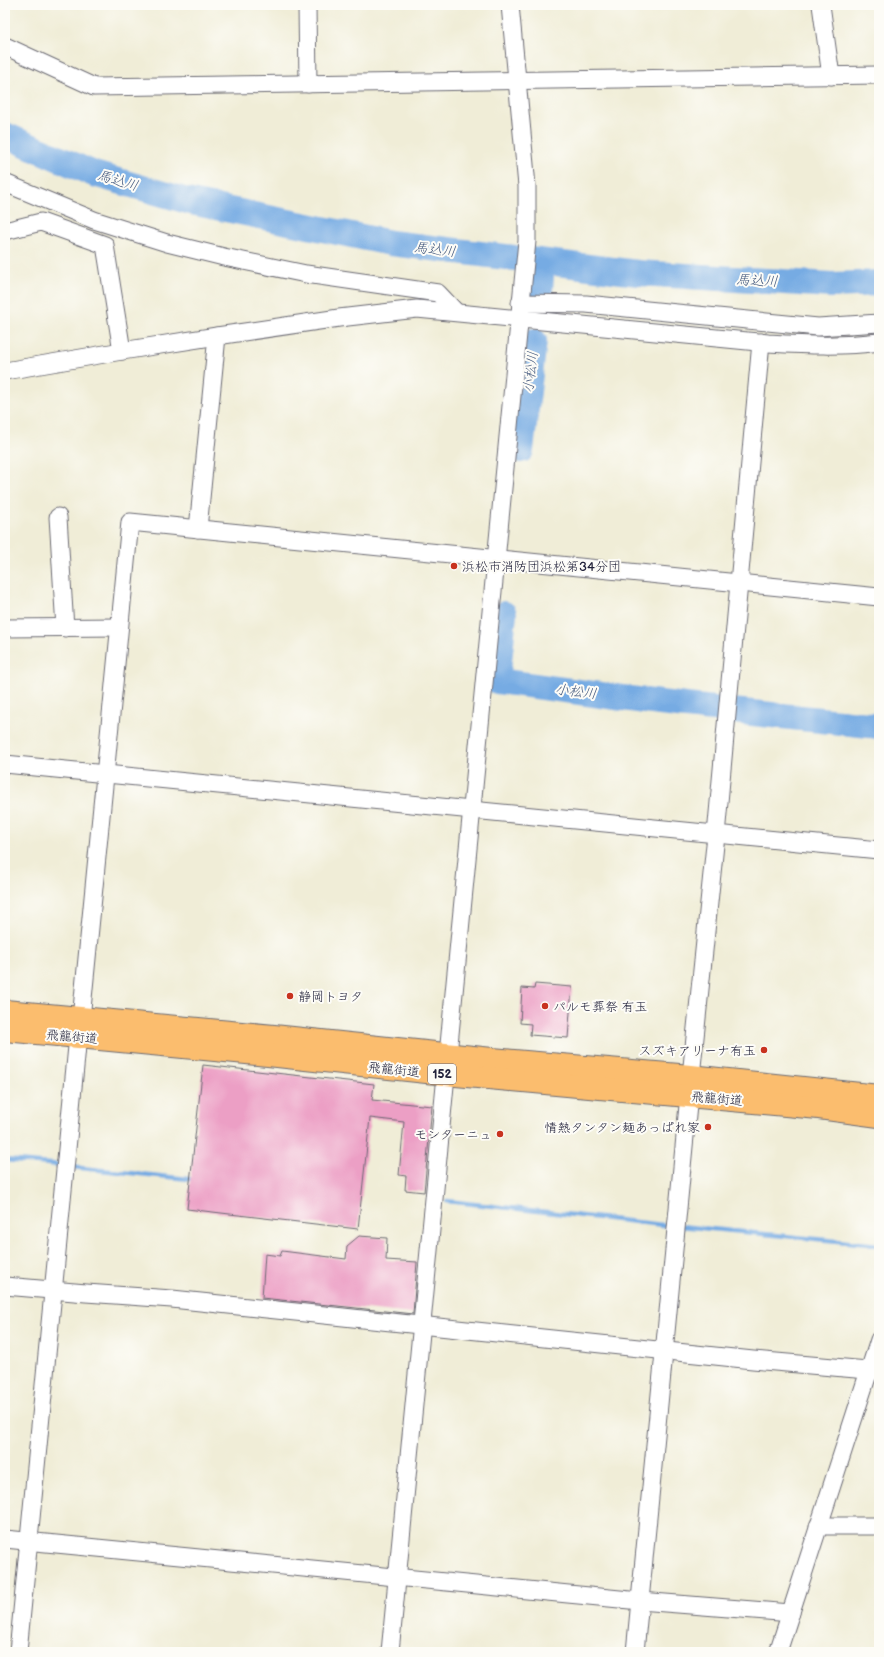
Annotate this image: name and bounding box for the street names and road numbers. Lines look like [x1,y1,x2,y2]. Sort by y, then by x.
street label: 飛龍街道 [45,1027,99,1047]
street label: 飛龍街道 [367,1059,421,1081]
road number: 152 [428,1064,456,1084]
street label: 飛龍街道 [690,1089,744,1109]

